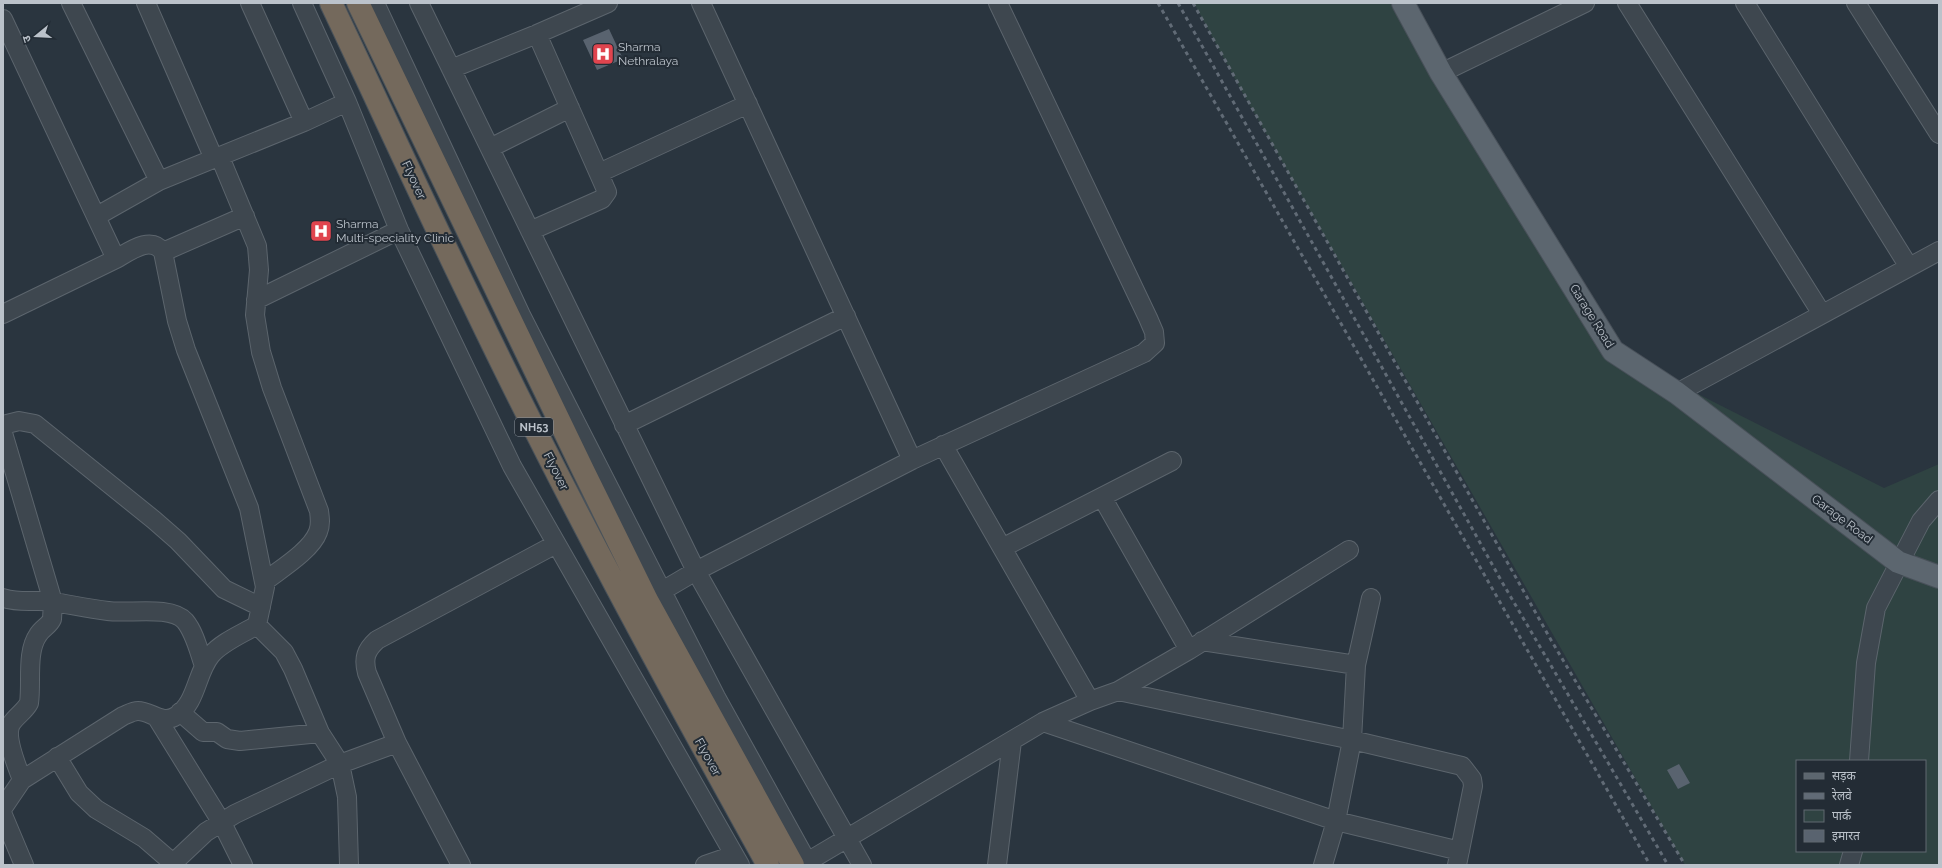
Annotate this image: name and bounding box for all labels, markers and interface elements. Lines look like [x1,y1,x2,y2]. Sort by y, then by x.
north arrow [16,16,56,56]
text: उ [20,33,34,44]
place label: Sharma Nethralaya [618,40,678,68]
hospital icon: Sharma Nethralaya [590,41,616,67]
street label: Flyover [399,159,429,202]
place label: Sharma Multi-speciality Clinic [336,217,454,245]
hospital icon: Sharma Multi-speciality Clinic [308,218,334,244]
street label: Garage Road [1567,282,1617,350]
road number: NH53 [515,418,553,436]
street label: Flyover [541,450,572,493]
street label: Garage Road [1809,492,1875,546]
street label: Flyover [692,736,724,779]
legend [1796,760,1926,852]
text: सड़क [1832,769,1857,783]
text: रेलवे [1832,788,1852,803]
text: पार्क [1832,809,1852,823]
text: इमारत [1832,829,1861,843]

